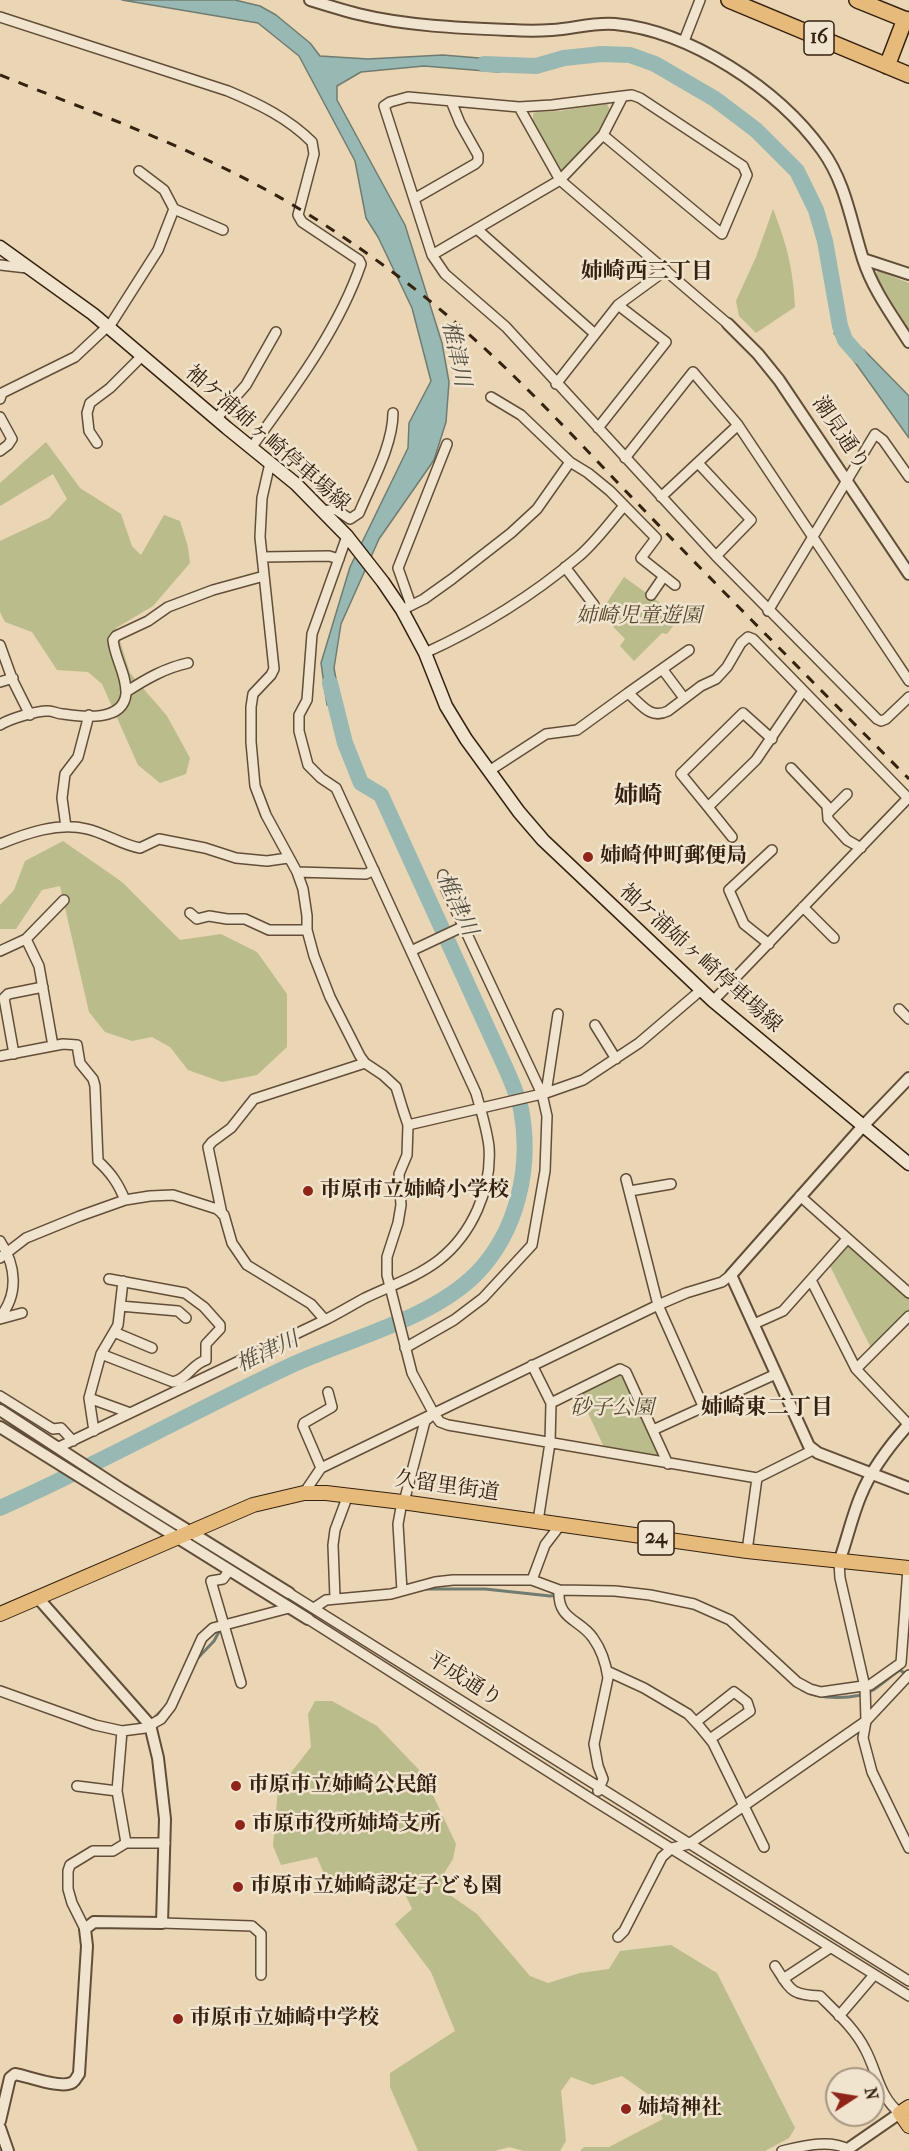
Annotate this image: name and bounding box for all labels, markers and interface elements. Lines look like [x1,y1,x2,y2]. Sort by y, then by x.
road number: 16 [804,21,834,55]
district label: 姉崎西三丁目 [581,260,713,286]
water label: 椎津川 [435,319,475,389]
street label: 袖ケ浦姉ヶ崎停車場線 [179,361,355,517]
street label: 潮見通り [806,392,874,476]
park label: 姉崎児童遊園 [576,604,702,630]
district label: 姉崎 [614,783,662,811]
place label: 姉崎仲町郵便局 [600,844,747,870]
marker: 姉崎仲町郵便局 [581,850,595,864]
water label: 椎津川 [430,870,482,940]
street label: 袖ケ浦姉ヶ崎停車場線 [614,879,786,1039]
place label: 市原市立姉崎小学校 [320,1178,509,1204]
marker: 市原市立姉崎小学校 [301,1184,315,1198]
water label: 椎津川 [233,1327,303,1379]
park label: 砂子公園 [570,1396,654,1422]
district label: 姉崎東二丁目 [701,1396,833,1422]
street label: 久留里街道 [393,1467,501,1507]
road number: 24 [638,1521,674,1555]
street label: 平成通り [422,1647,506,1713]
place label: 市原市立姉崎公民館 [248,1773,437,1799]
marker: 市原市立姉崎公民館 [229,1779,243,1793]
place label: 市原市役所姉埼支所 [252,1812,441,1838]
marker: 市原市役所姉埼支所 [233,1818,247,1832]
place label: 市原市立姉崎認定子ども園 [250,1874,502,1900]
marker: 市原市立姉崎認定子ども園 [231,1880,245,1894]
place label: 市原市立姉崎中学校 [190,2006,379,2032]
marker: 市原市立姉崎中学校 [171,2012,185,2026]
north arrow [825,2067,885,2127]
text: N [861,2086,882,2101]
place label: 姉埼神社 [638,2096,722,2122]
marker: 姉埼神社 [619,2102,633,2116]

